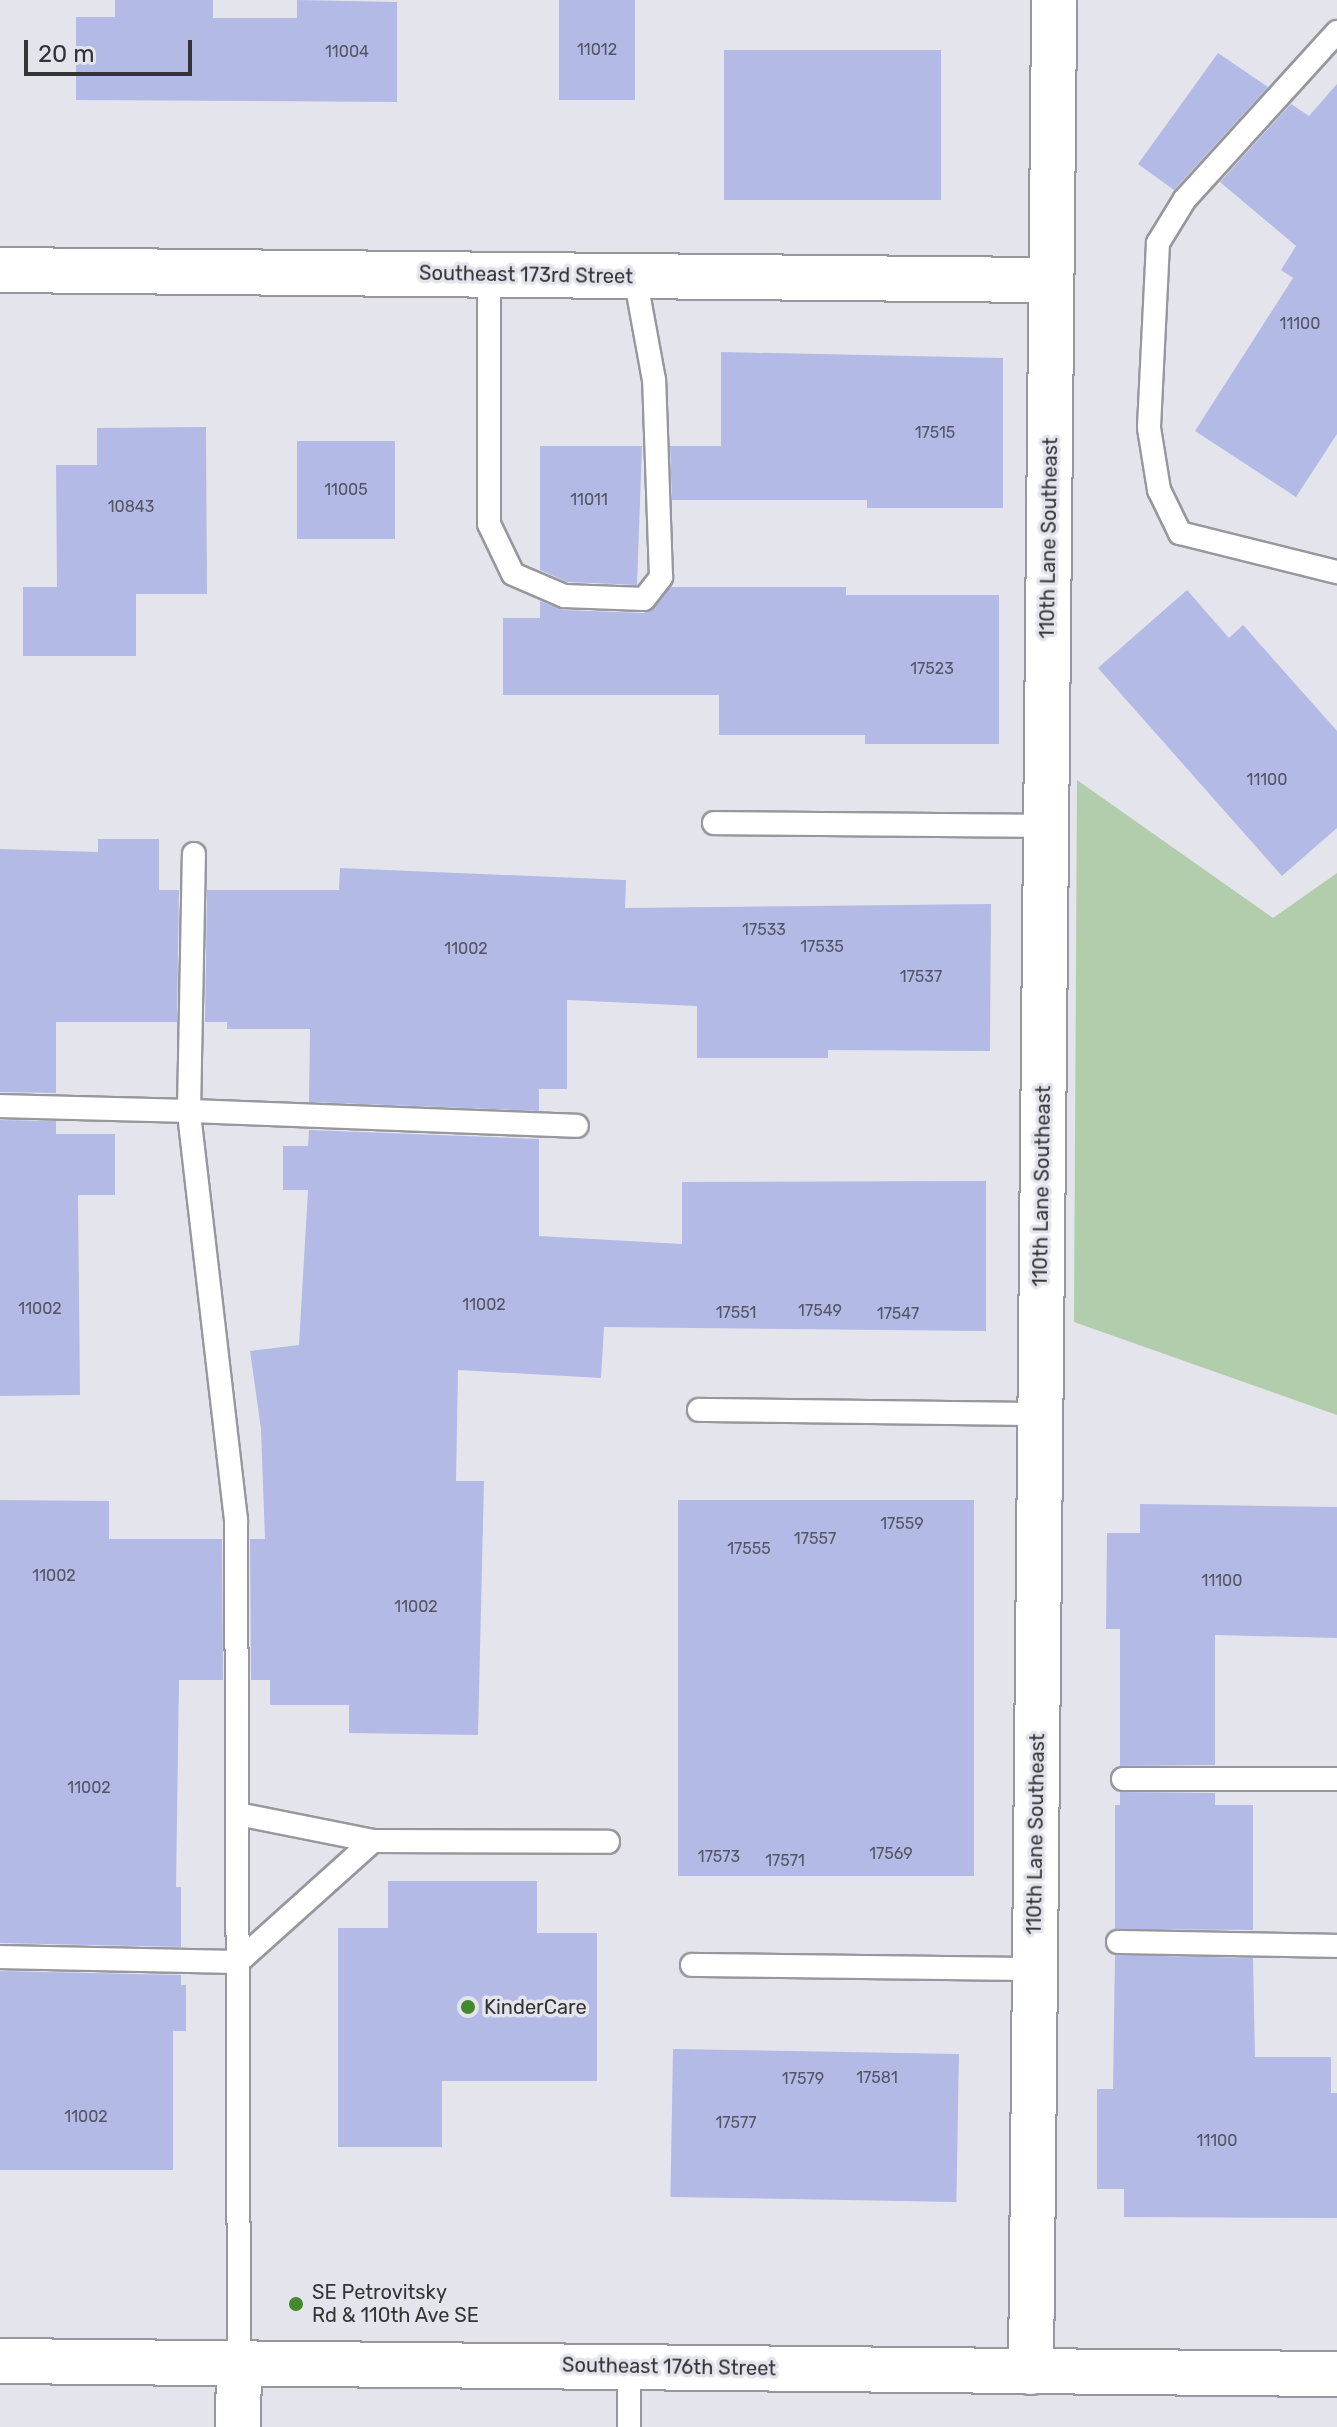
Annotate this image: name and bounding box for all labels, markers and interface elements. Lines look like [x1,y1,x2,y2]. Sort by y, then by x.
scale bar [28,24,196,74]
text: 20 m [38,40,95,68]
house number: 11012 [577,40,617,60]
house number: 11004 [325,42,369,62]
street label: Southeast 173rd Street [419,261,633,289]
house number: 11100 [1280,314,1320,334]
house number: 17515 [915,423,955,443]
street label: 110th Lane Southeast [1035,437,1063,639]
house number: 11005 [324,480,368,500]
house number: 11011 [570,490,608,510]
house number: 10843 [108,497,154,517]
house number: 17523 [910,659,954,679]
house number: 11100 [1247,770,1287,790]
house number: 17533 [742,920,786,940]
house number: 17535 [800,937,844,957]
house number: 11002 [444,939,488,959]
house number: 17537 [900,967,942,987]
street label: 110th Lane Southeast [1028,1085,1056,1287]
house number: 11002 [462,1295,506,1315]
house number: 11002 [18,1299,62,1319]
house number: 17549 [798,1301,842,1321]
house number: 17551 [716,1303,756,1323]
house number: 17547 [877,1304,919,1324]
house number: 17559 [880,1514,924,1534]
house number: 17557 [794,1529,836,1549]
house number: 17555 [727,1539,771,1559]
house number: 11002 [32,1566,76,1586]
house number: 11100 [1202,1571,1242,1591]
house number: 11002 [394,1597,438,1617]
street label: 110th Lane Southeast [1022,1733,1050,1935]
house number: 11002 [67,1778,111,1798]
house number: 17569 [869,1844,913,1864]
house number: 17573 [698,1847,740,1867]
house number: 17571 [765,1851,805,1871]
place label: KinderCare [484,1995,587,2019]
marker: KinderCare [459,1998,477,2016]
house number: 17581 [856,2068,898,2088]
house number: 17579 [782,2069,824,2089]
house number: 11002 [64,2107,108,2127]
house number: 17577 [716,2113,756,2133]
house number: 11100 [1197,2131,1237,2151]
place label: SE Petrovitsky Rd & 110th Ave SE [312,2280,479,2327]
marker: SE Petrovitsky Rd & 110th Ave SE [287,2295,305,2313]
street label: Southeast 176th Street [562,2353,776,2381]

